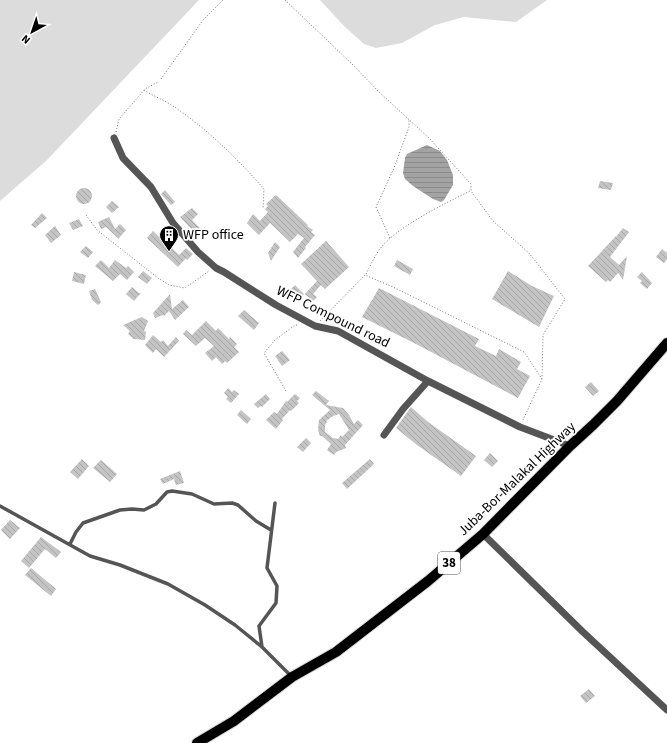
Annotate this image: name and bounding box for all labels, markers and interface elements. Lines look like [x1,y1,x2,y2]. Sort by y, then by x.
north arrow [12,12,52,52]
text: N [18,31,34,47]
building icon: WFP office [158,224,180,252]
place label: WFP office [183,225,244,245]
street label: WFP Compound road [273,281,393,353]
street label: Juba-Bor-Malakal Highway [454,417,581,541]
road number: 38 [438,552,460,574]

